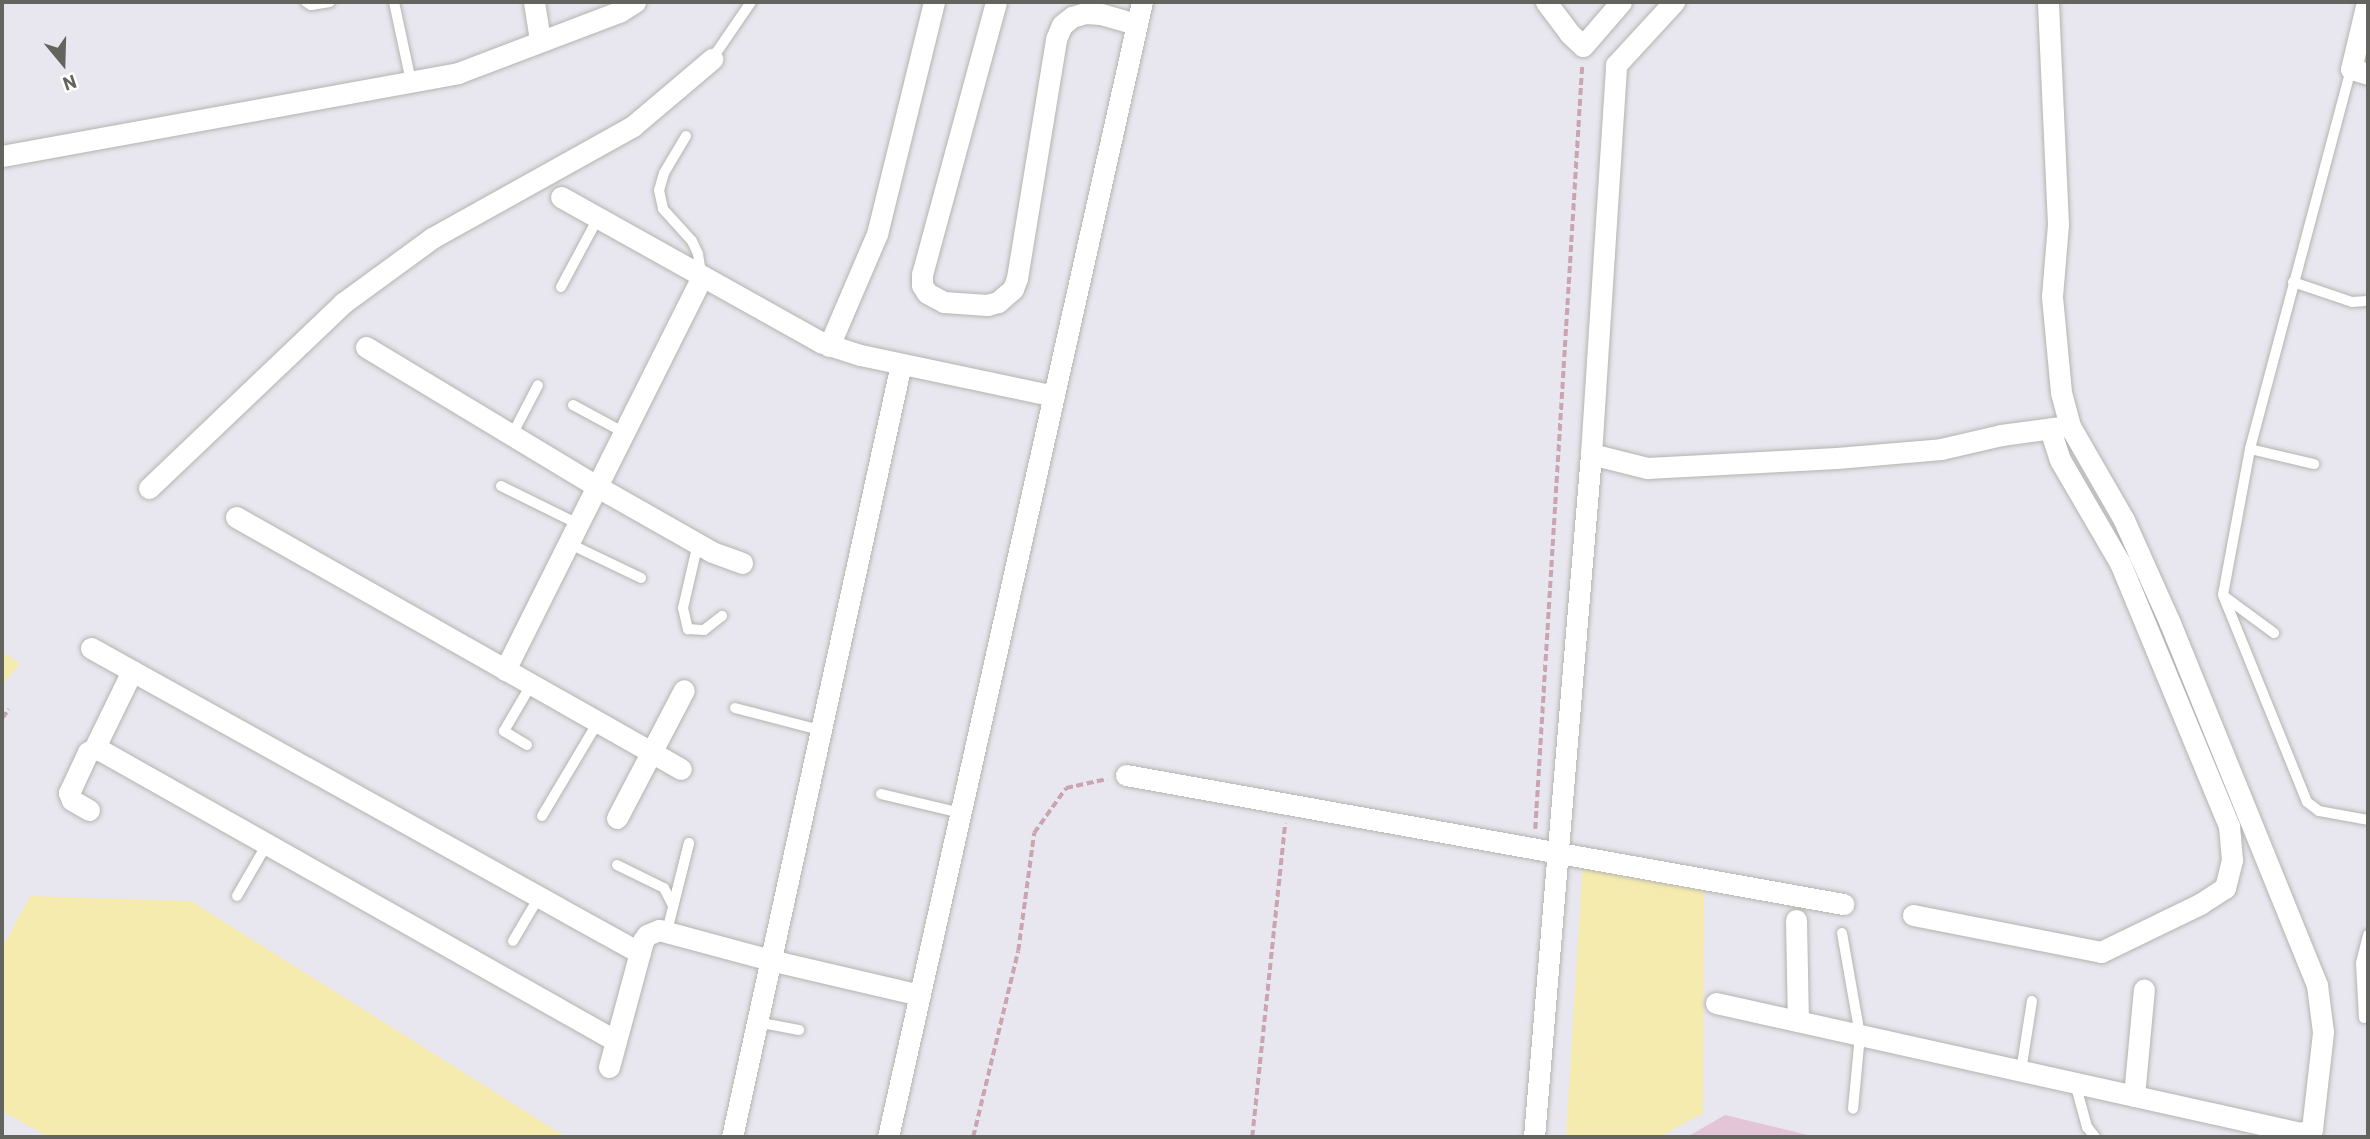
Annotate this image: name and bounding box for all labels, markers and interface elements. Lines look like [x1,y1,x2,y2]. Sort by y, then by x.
north arrow [28,28,98,98]
text: N [60,70,80,96]

